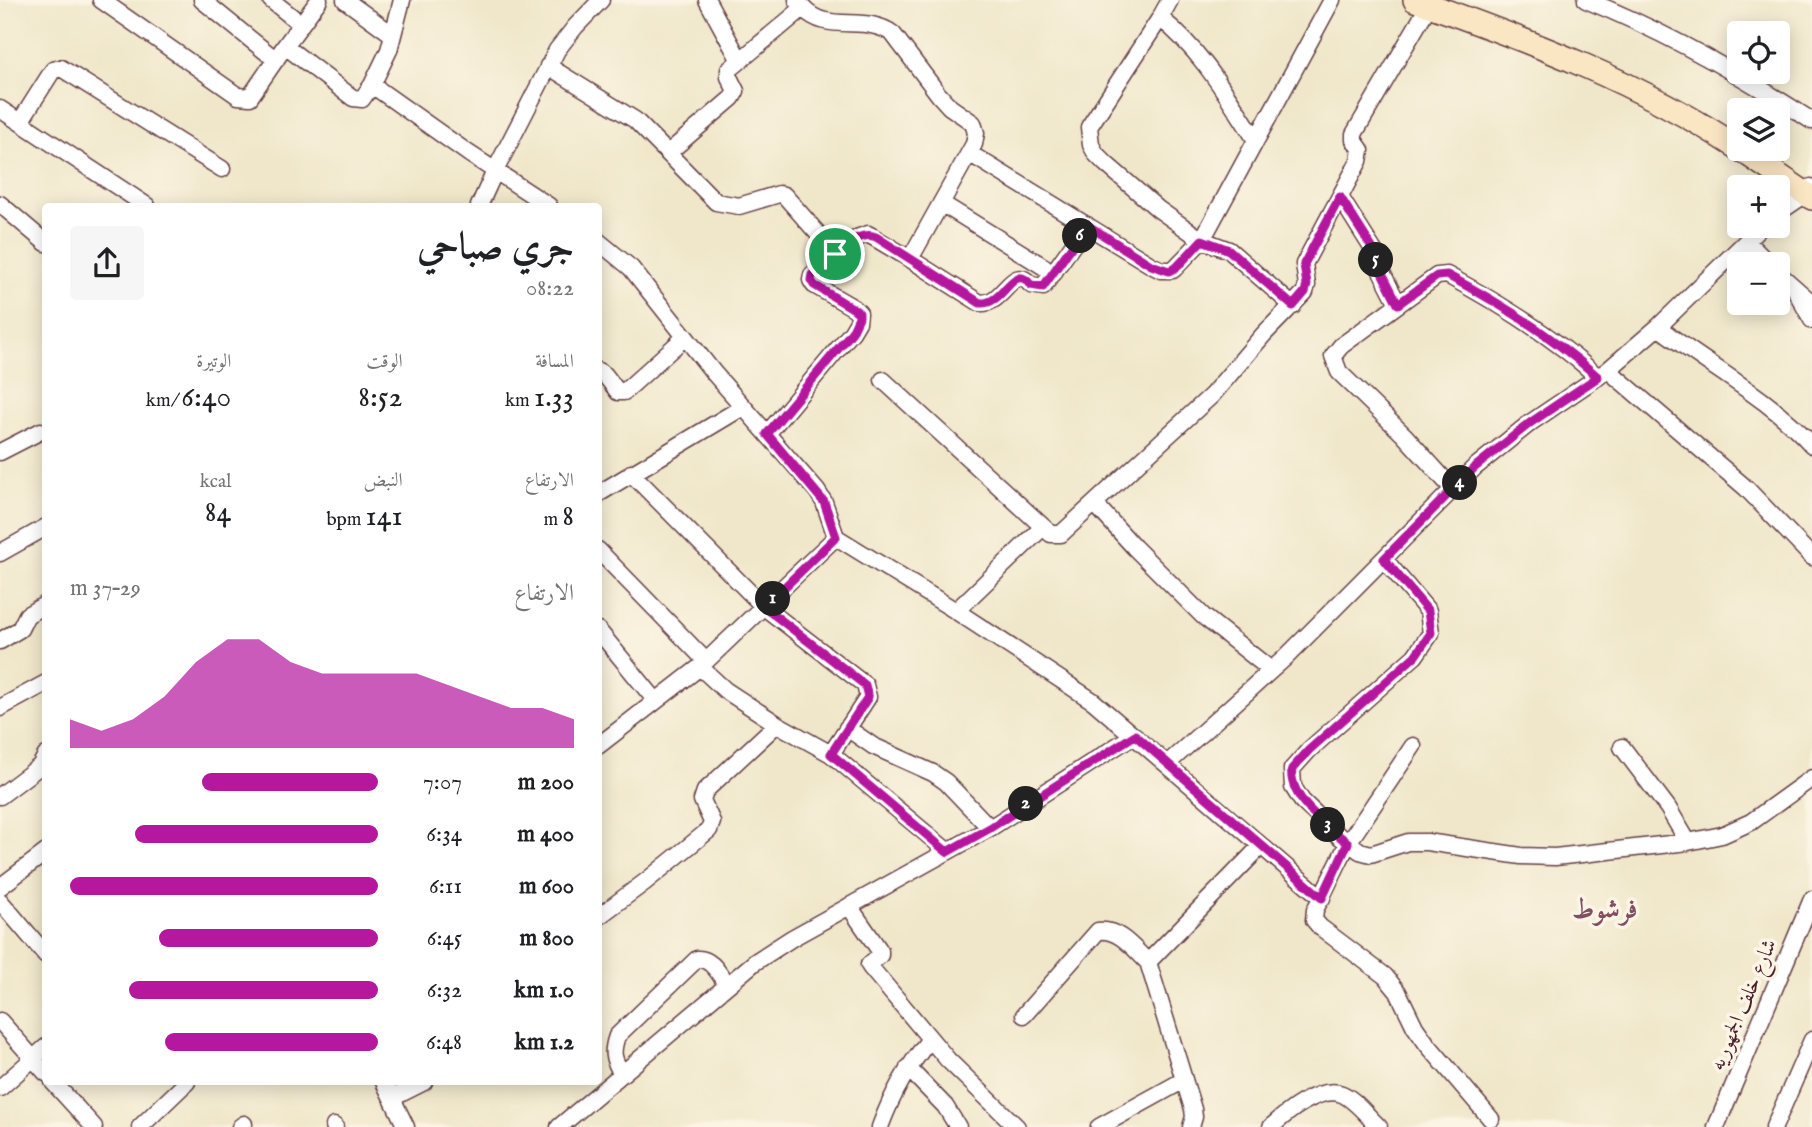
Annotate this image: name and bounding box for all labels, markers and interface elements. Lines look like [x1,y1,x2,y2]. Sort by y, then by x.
map controls [1727,21,1790,315]
button: locate [1727,21,1790,84]
button: layers [1727,98,1790,161]
button: + [1727,175,1790,238]
pin: 6 [1062,218,1098,254]
text: 6 [1075,223,1084,247]
text: جري صباحي [417,224,574,272]
pin [805,224,865,284]
button: share [70,226,144,300]
icon: arrive [816,235,854,273]
pin: 5 [1358,243,1394,278]
text: 5 [1372,247,1379,271]
button: − [1727,252,1790,315]
text: 08:22 [526,274,574,303]
text: الوتيرة [196,350,231,374]
text: الوقت [366,350,403,374]
text: المسافة [535,350,574,374]
text: 6:40 [181,379,231,417]
text: 8:52 [358,379,403,417]
text: 1.33 [534,379,574,417]
text: /km [146,389,181,413]
text: km [505,389,534,413]
pin: 4 [1442,466,1478,500]
text: النبض [364,469,403,493]
text: الارتفاع [525,469,574,493]
text: kcal [200,470,231,494]
text: 4 [1455,470,1464,494]
text: 84 [205,494,231,532]
text: 141 [366,498,403,536]
text: 8 [562,498,574,536]
text: bpm [326,508,366,532]
text: m [543,508,562,532]
text: 29–37 m [70,574,141,603]
text: الارتفاع [514,579,574,608]
pin: 1 [756,582,790,616]
text: 1 [769,586,776,610]
text: 7:07 [423,768,462,797]
text: 200 m [518,768,574,797]
pin: 2 [1009,786,1044,822]
text: 2 [1021,791,1030,815]
pin: 3 [1310,808,1346,842]
text: 3 [1324,812,1331,836]
text: 6:34 [426,820,462,849]
text: 400 m [517,820,574,849]
text: 6:11 [429,872,462,901]
text: 600 m [519,872,574,901]
district label: فرشوط [1572,893,1638,928]
text: 6:45 [427,924,462,953]
text: 800 m [520,924,574,953]
street label: شارع خلف الجمهوريه [1704,935,1787,1076]
text: 6:32 [427,976,462,1005]
text: 1.0 km [514,976,574,1005]
text: 6:48 [426,1028,462,1057]
text: 1.2 km [515,1028,574,1057]

